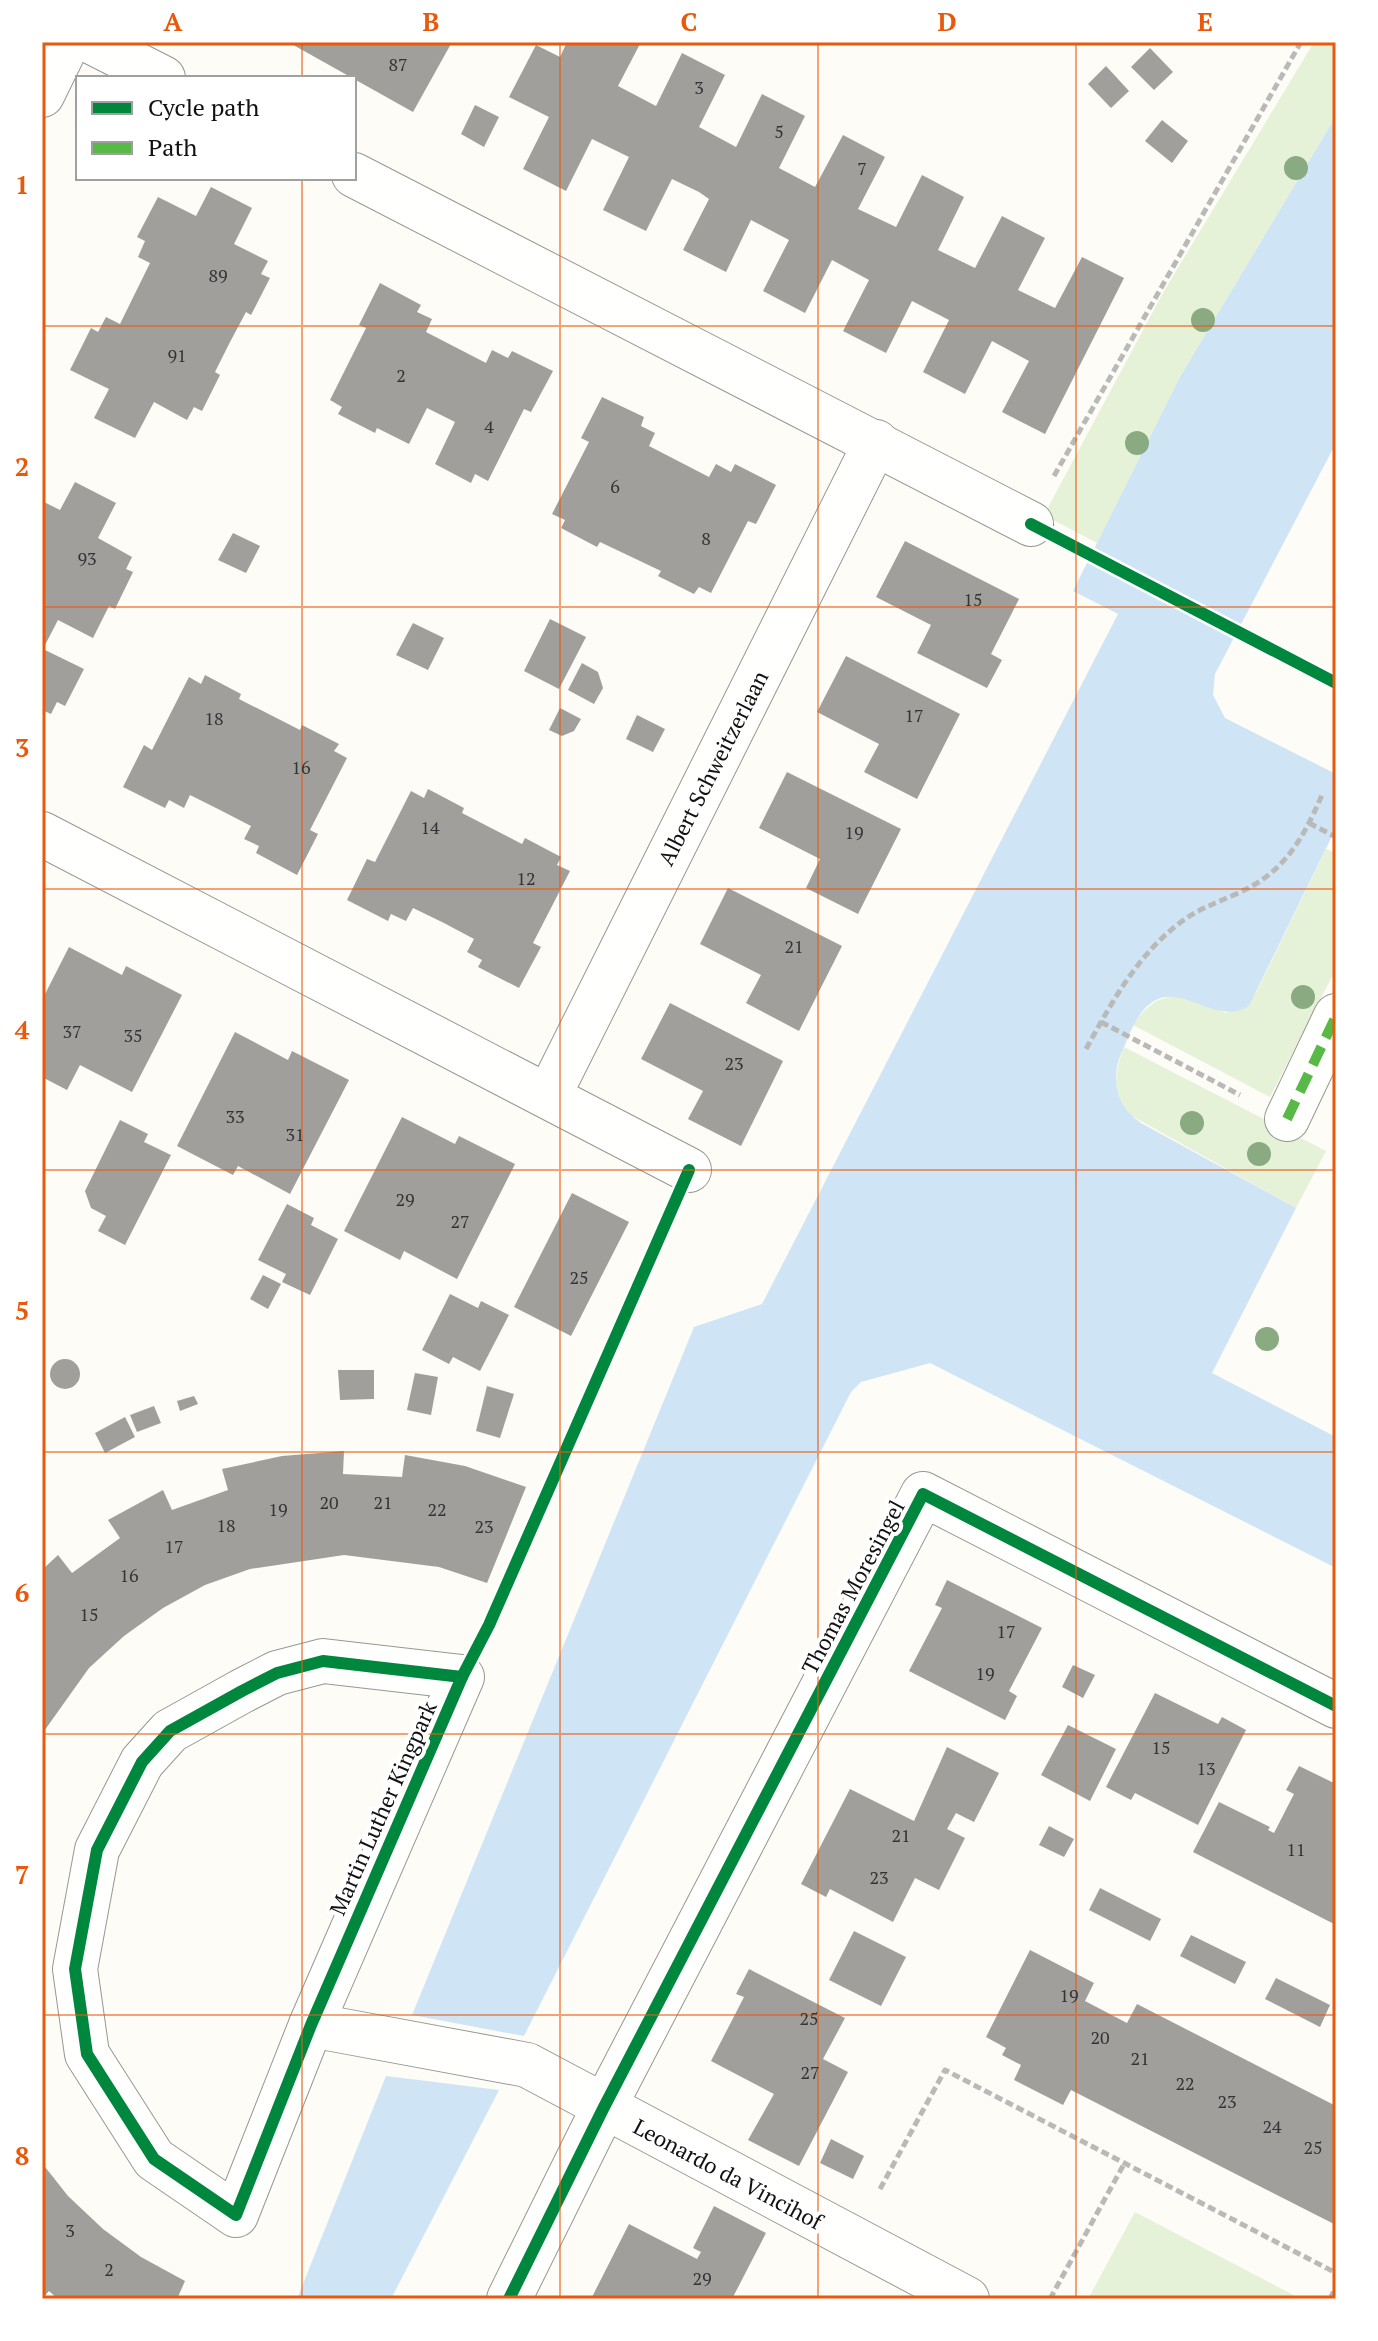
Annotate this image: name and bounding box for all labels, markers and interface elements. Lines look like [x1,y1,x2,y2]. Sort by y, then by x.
text: A [164,4,183,38]
text: B [423,4,439,38]
text: C [681,4,697,38]
text: D [937,4,957,38]
text: E [1197,4,1213,38]
house number: 87 [388,52,408,76]
house number: 3 [694,75,704,99]
legend [76,76,356,180]
text: Cycle path [148,91,259,123]
house number: 5 [774,119,784,143]
text: Path [148,131,197,163]
house number: 7 [857,156,867,180]
text: 1 [15,167,29,201]
house number: 89 [208,263,228,287]
house number: 91 [167,343,187,367]
house number: 2 [396,363,406,387]
house number: 4 [484,414,494,438]
text: 2 [15,449,29,483]
house number: 6 [610,474,620,498]
house number: 8 [701,526,711,550]
house number: 93 [77,546,97,570]
house number: 15 [963,587,983,611]
street label: Albert Schweitzerlaan [651,665,774,870]
house number: 17 [904,703,924,727]
house number: 18 [204,706,224,730]
text: 3 [15,730,29,764]
house number: 16 [291,755,311,779]
house number: 14 [420,815,440,839]
house number: 19 [844,820,864,844]
house number: 12 [516,866,536,890]
house number: 21 [784,934,804,958]
text: 4 [15,1012,30,1046]
house number: 37 [62,1019,82,1043]
house number: 35 [123,1023,143,1047]
house number: 23 [724,1051,744,1075]
house number: 33 [225,1104,245,1128]
house number: 31 [285,1122,305,1146]
house number: 29 [395,1187,415,1211]
house number: 27 [450,1209,470,1233]
house number: 25 [569,1265,589,1289]
text: 5 [15,1293,29,1327]
house number: 20 [319,1490,339,1514]
house number: 21 [373,1490,393,1514]
street label: Thomas Moresingel [794,1495,911,1679]
house number: 19 [268,1497,288,1521]
house number: 22 [427,1497,447,1521]
house number: 18 [216,1513,236,1537]
house number: 23 [474,1514,494,1538]
house number: 17 [164,1534,184,1558]
house number: 16 [119,1563,139,1587]
text: 6 [15,1575,29,1609]
house number: 15 [79,1602,99,1626]
house number: 17 [996,1619,1016,1643]
house number: 19 [975,1661,995,1685]
street label: Martin Luther Kingpark [322,1696,443,1919]
house number: 15 [1151,1735,1171,1759]
house number: 13 [1196,1756,1216,1780]
house number: 21 [891,1823,911,1847]
house number: 11 [1286,1837,1306,1861]
text: 7 [15,1857,29,1891]
house number: 23 [869,1865,889,1889]
house number: 19 [1059,1983,1079,2007]
house number: 25 [799,2006,819,2030]
house number: 20 [1090,2025,1110,2049]
house number: 21 [1130,2046,1150,2070]
house number: 27 [800,2060,820,2084]
house number: 22 [1175,2071,1195,2095]
house number: 23 [1217,2089,1237,2113]
street label: Leonardo da Vincihof [629,2111,829,2236]
house number: 24 [1262,2114,1282,2138]
house number: 25 [1303,2135,1323,2159]
text: 8 [15,2138,29,2172]
house number: 3 [65,2218,75,2242]
house number: 2 [104,2257,114,2281]
house number: 29 [692,2266,712,2290]

